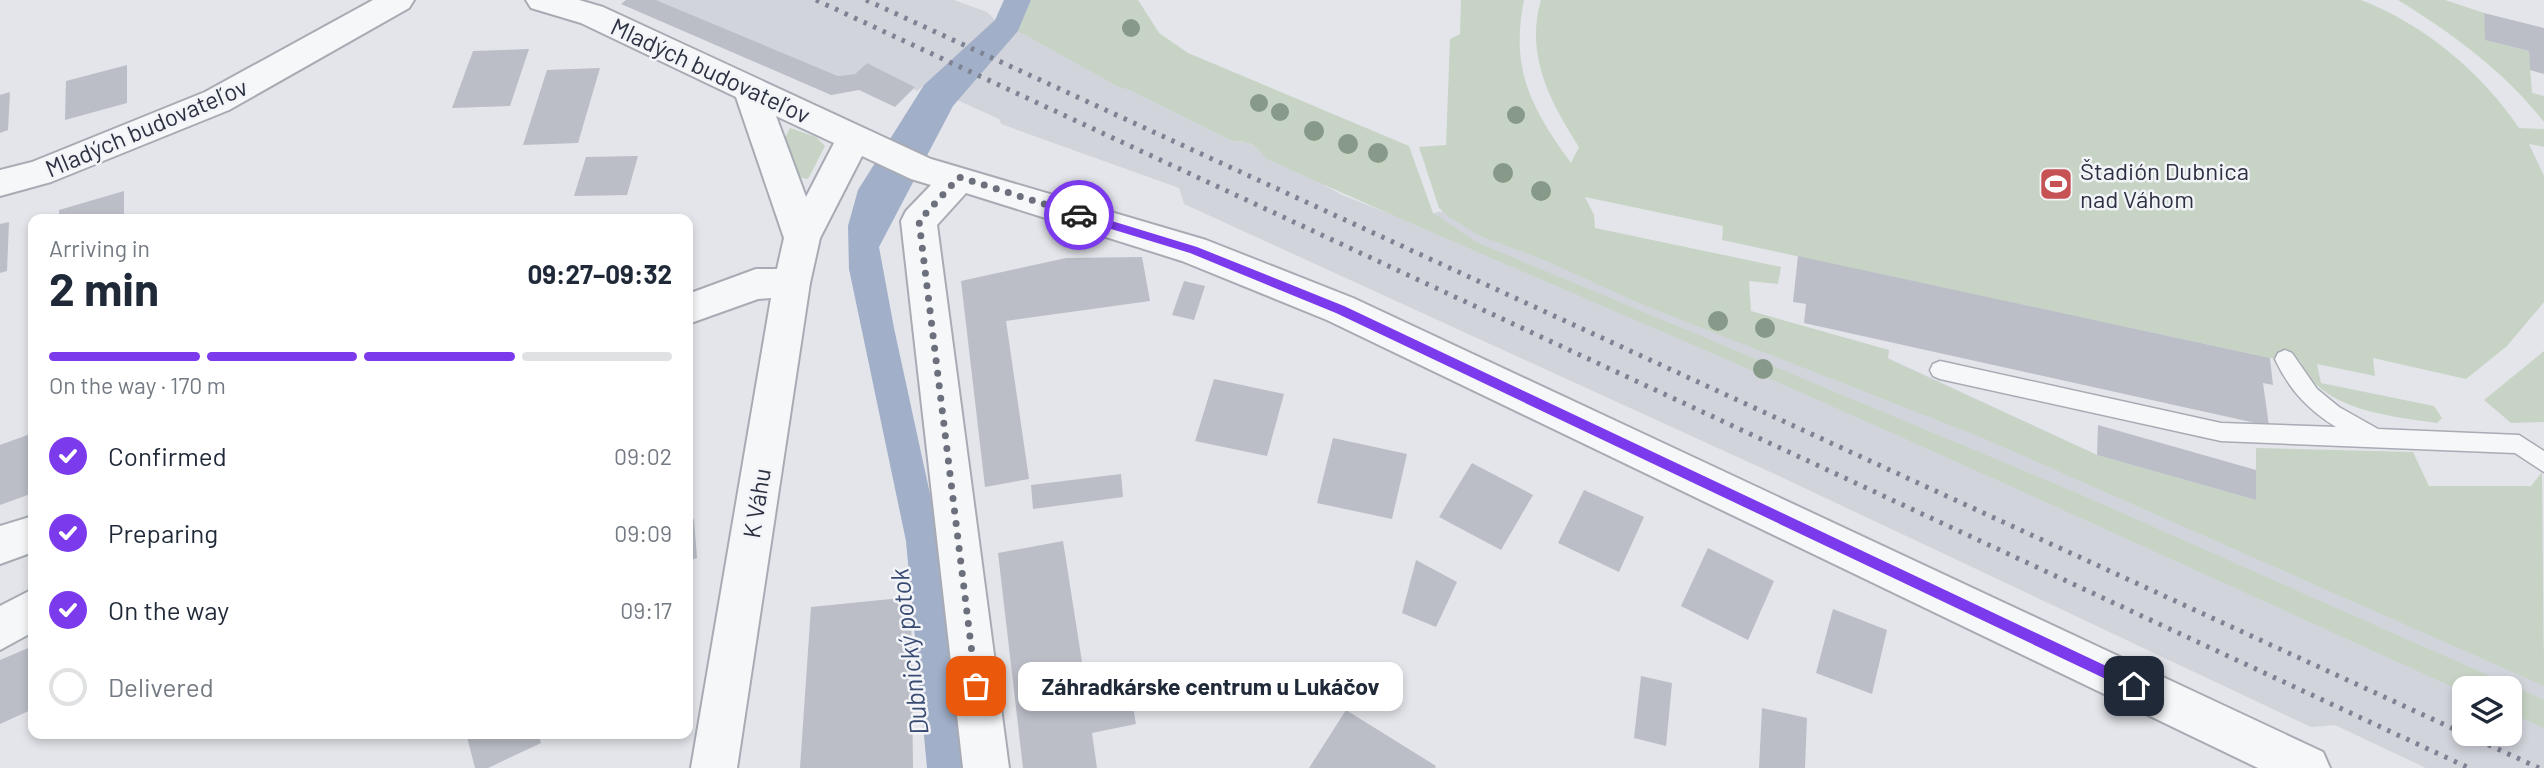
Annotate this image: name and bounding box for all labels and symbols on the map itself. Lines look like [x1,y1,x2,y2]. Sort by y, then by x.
street label: Mladých budovateľov [607,11,815,129]
street label: Mladých budovateľov [41,71,251,183]
place label: Štadión Dubnica nad Váhom [2080,156,2249,213]
sports icon: Štadión Dubnica nad Váhom [2037,165,2075,203]
courier [1044,180,1114,250]
street label: K Váhu [736,466,776,540]
water label: Dubnický potok [882,567,934,737]
pin [946,656,1006,716]
pin [2104,656,2164,716]
callout: Záhradkárske centrum u Lukáčov [1018,662,1403,710]

